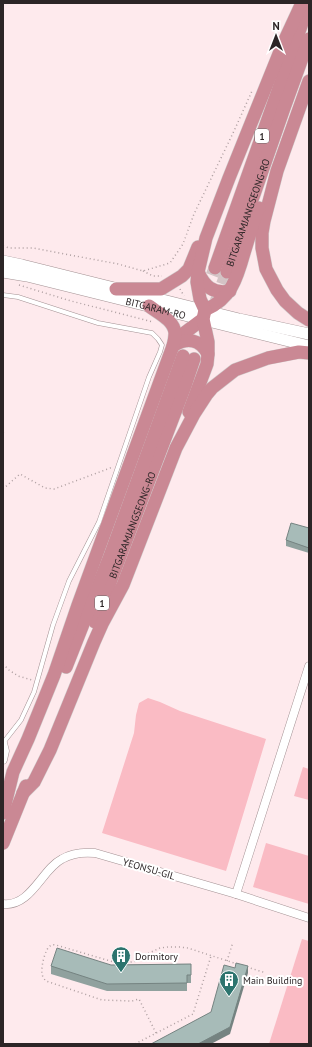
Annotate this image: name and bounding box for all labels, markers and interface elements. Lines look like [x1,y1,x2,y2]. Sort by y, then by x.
north arrow [256,16,296,56]
text: N [272,19,280,33]
road number: 1 [255,129,269,143]
street label: BITGARAMJANGSEONG-RO [223,157,272,268]
street label: BITGARAM-RO [124,294,187,322]
street label: BITGARAMJANGSEONG-RO [106,469,158,580]
road number: 1 [95,596,109,610]
street label: YEONSU-GIL [121,855,177,883]
building icon: Dormitory [110,945,132,973]
place label: Dormitory [135,950,178,963]
building icon: Main Building [218,969,240,997]
place label: Main Building [243,974,302,987]

